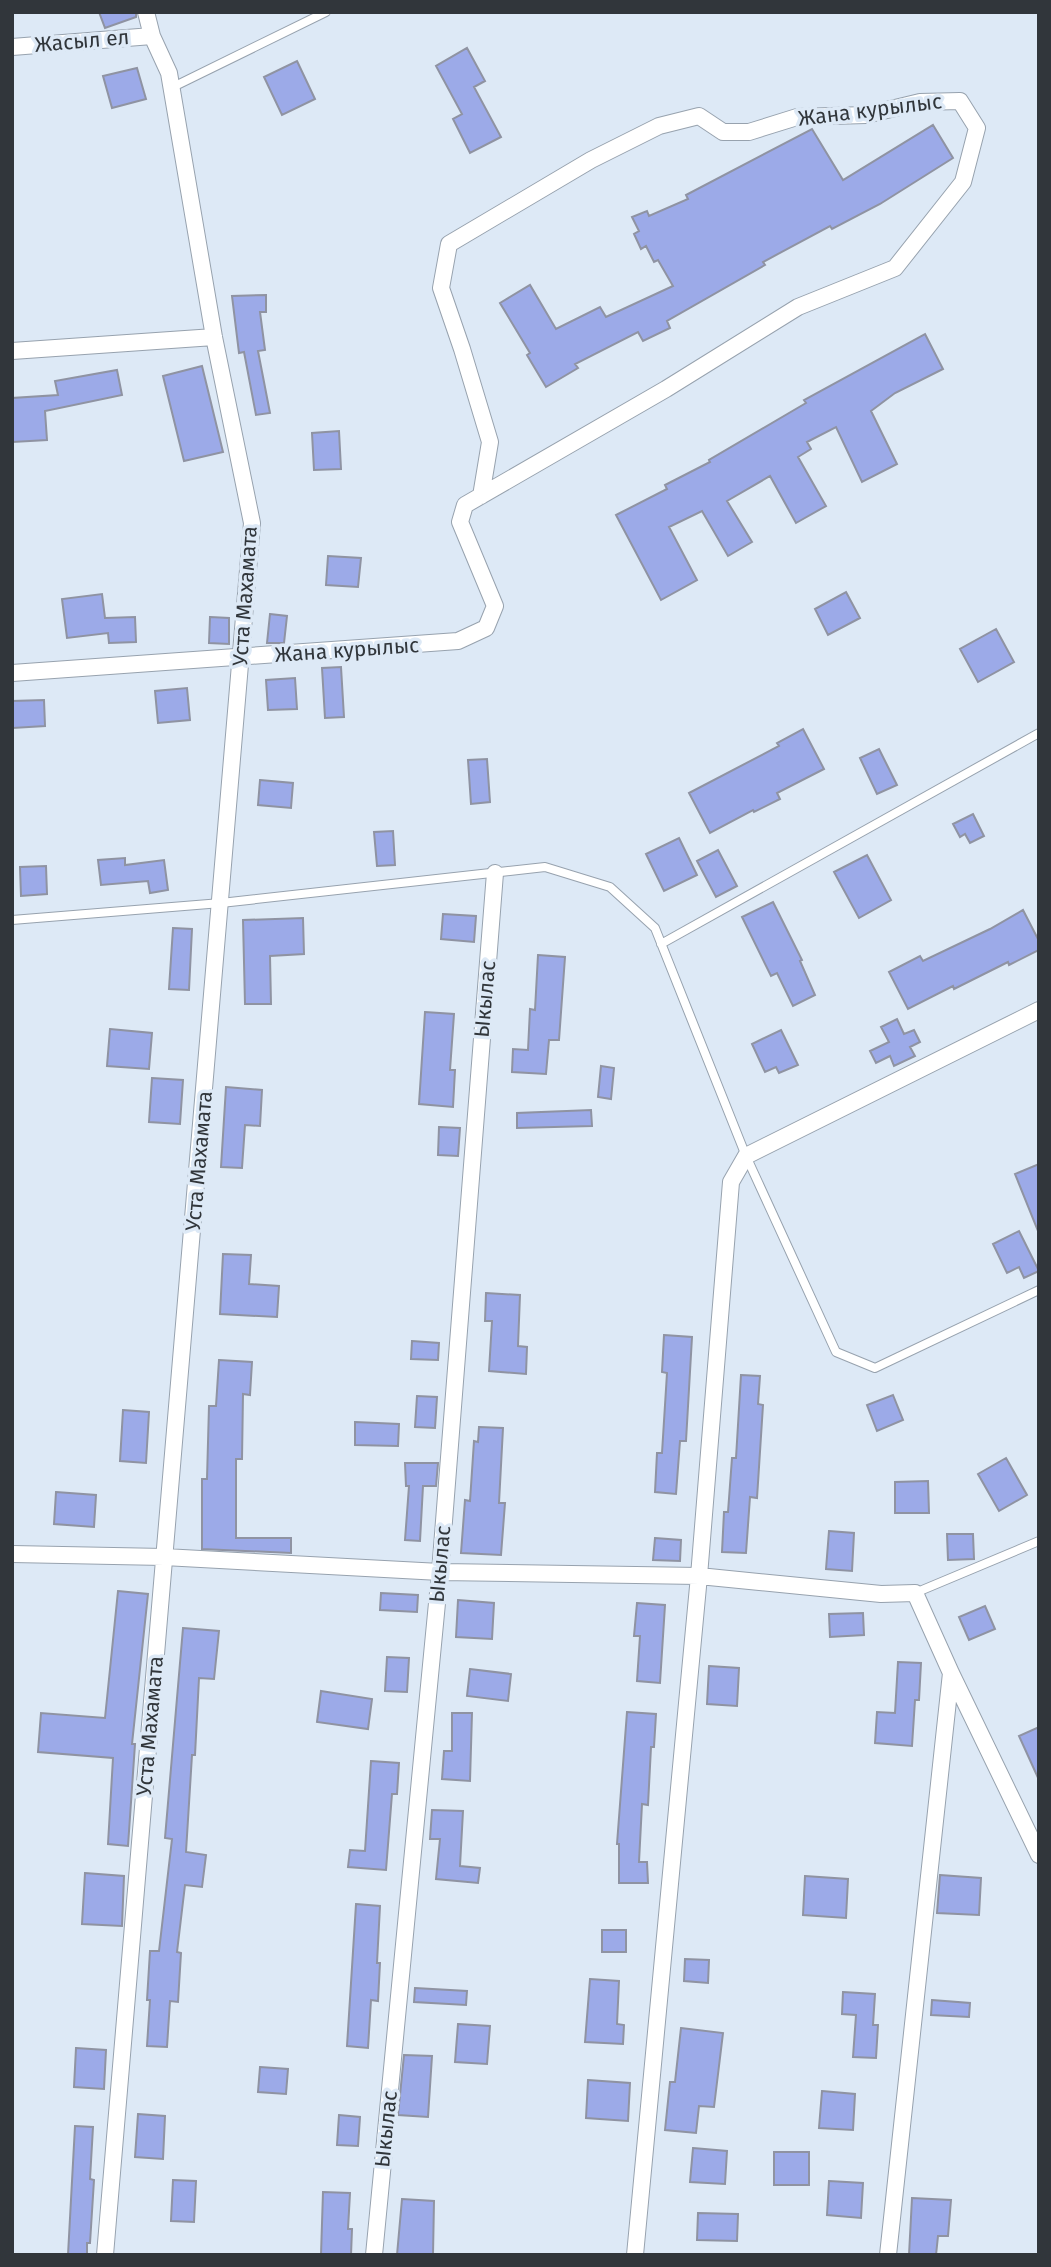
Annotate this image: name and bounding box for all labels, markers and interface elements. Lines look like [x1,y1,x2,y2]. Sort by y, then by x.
street label: Жасыл ел [34,24,130,58]
street label: Жана курылыс [797,88,943,132]
street label: Уста Махамата [227,525,263,667]
street label: Жана курылыс [274,632,420,668]
street label: Ыкылас [469,959,501,1039]
street label: Уста Махамата [180,1090,218,1232]
street label: Ыкылас [424,1524,456,1604]
street label: Уста Махамата [131,1655,169,1797]
street label: Ыкылас [369,2089,403,2169]

